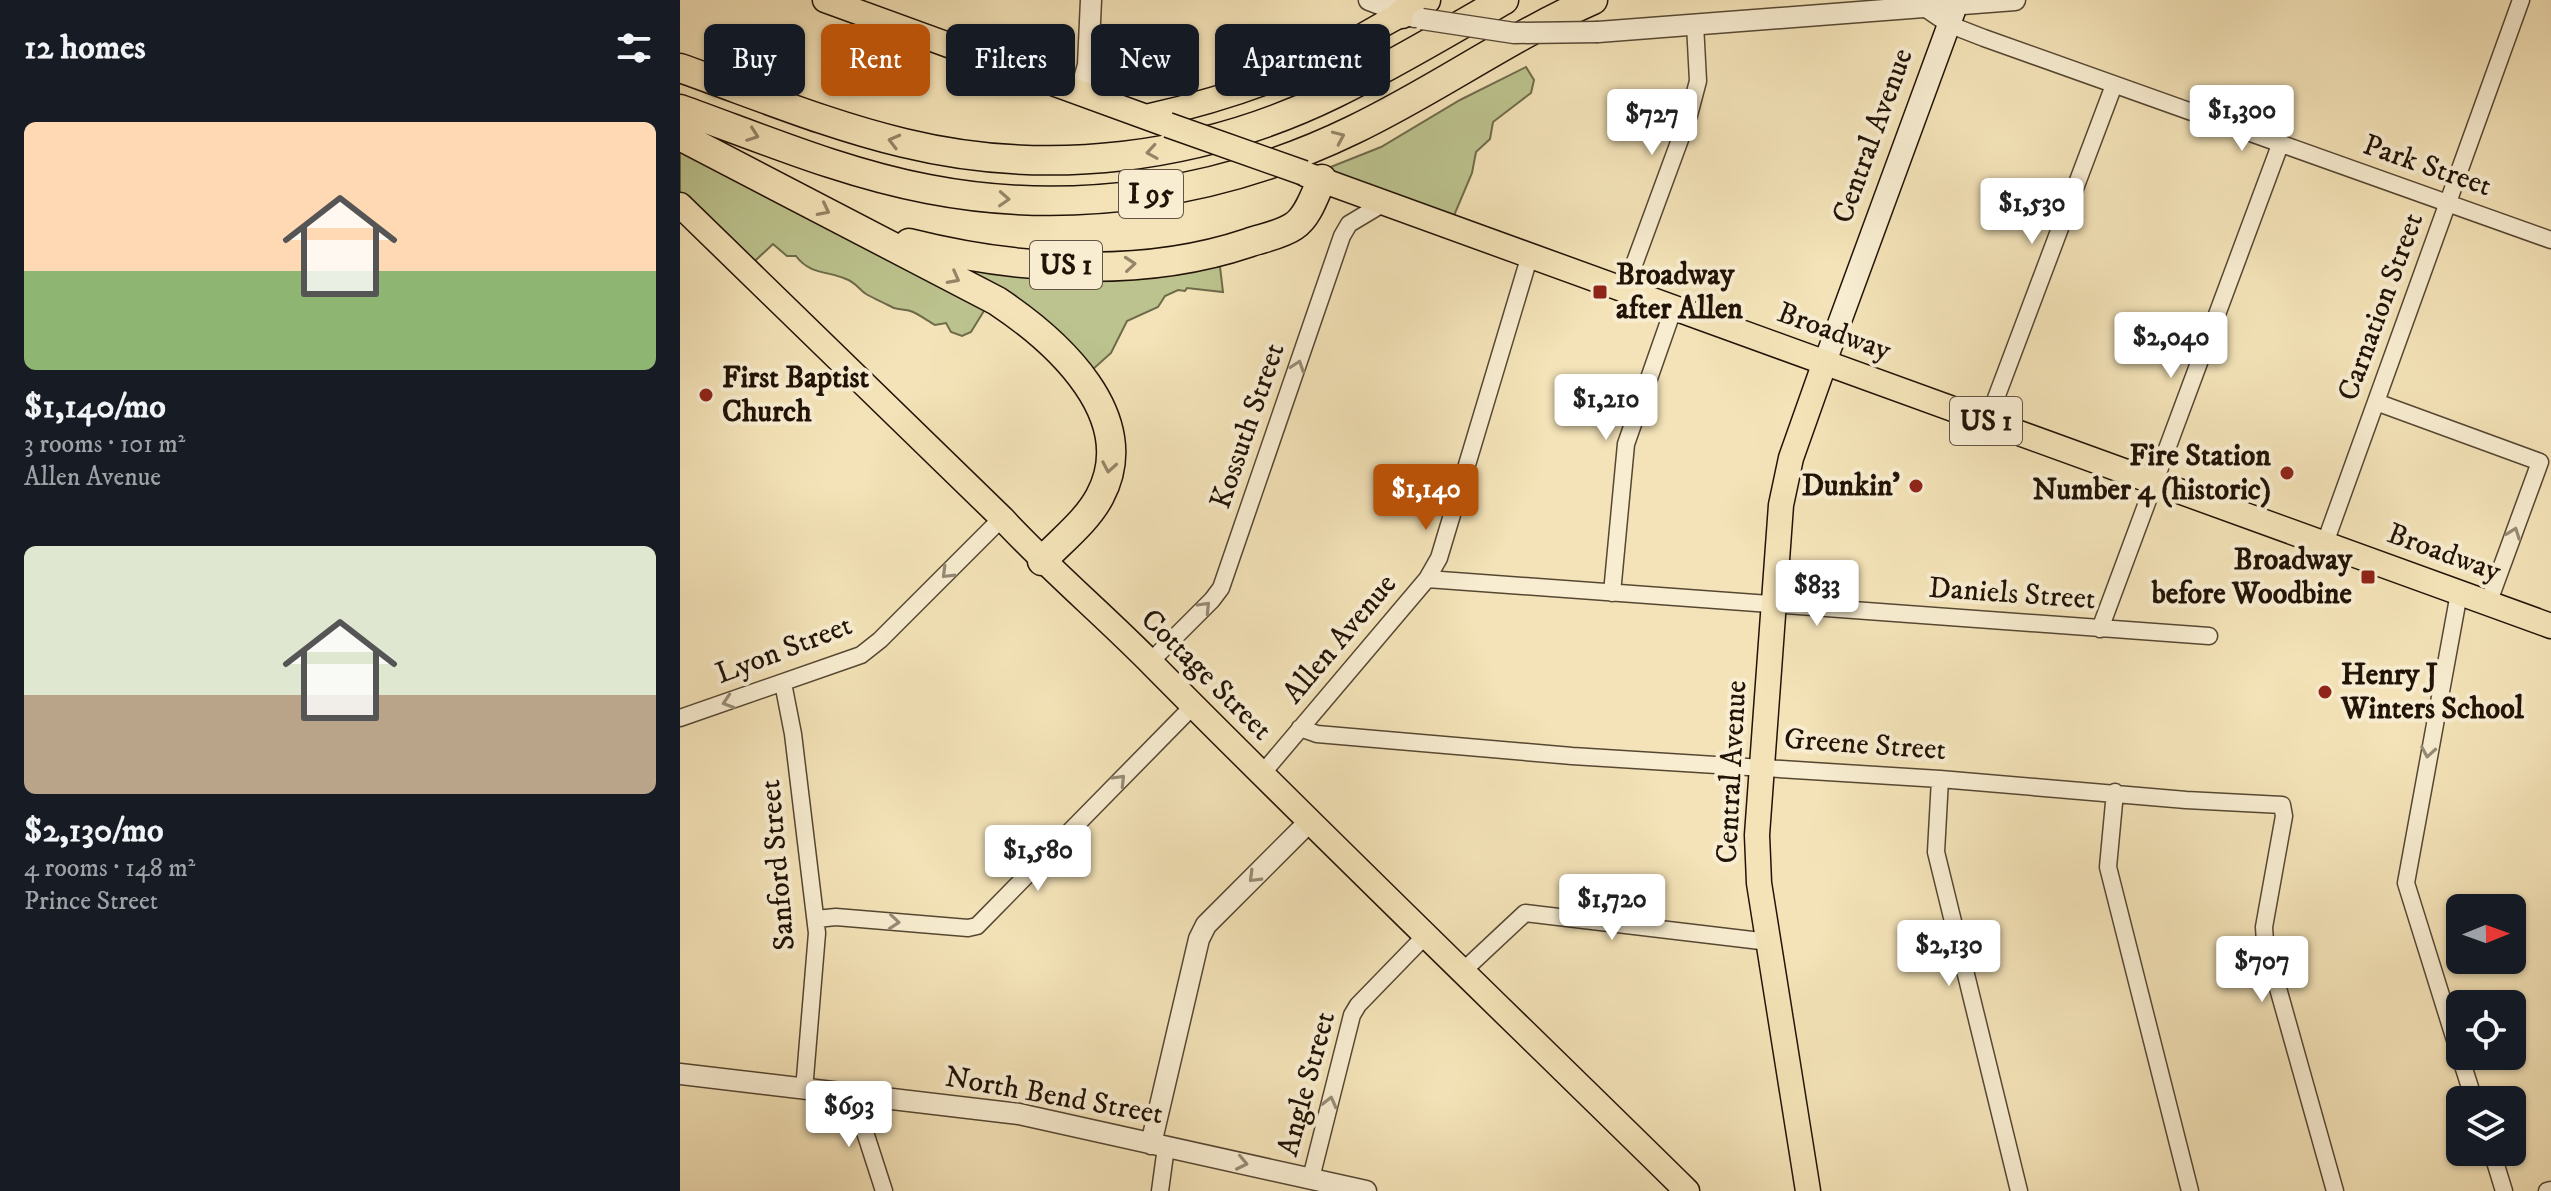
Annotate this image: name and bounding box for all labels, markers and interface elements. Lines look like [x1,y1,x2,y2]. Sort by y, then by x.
chip: Buy [704,24,805,96]
chip: Rent [821,24,930,96]
chip: Filters [946,24,1075,96]
chip: New [1091,24,1199,96]
chip: Apartment [1215,24,1390,96]
icon: filters [612,26,656,70]
text: 12 homes [24,27,146,69]
street label: Central Avenue [1824,44,1922,228]
pin: $1,300 [2177,85,2307,153]
pin: $727 [1605,89,1699,157]
text: $1,300 [2208,94,2276,127]
text: $727 [1625,98,1679,131]
one-way arrow [745,125,759,142]
street label: Park Street [2358,127,2496,205]
one-way arrow [1330,130,1345,146]
one-way arrow [888,133,901,150]
one-way arrow [1145,143,1159,160]
road number: I 95 [1119,170,1183,218]
icon: home [268,174,412,318]
pin: $1,530 [1967,178,2097,246]
text: $1,530 [1999,187,2065,220]
one-way arrow [998,190,1011,207]
one-way arrow [815,201,830,216]
street label: Carnation Street [2330,208,2432,406]
road number: US 1 [1030,241,1102,289]
one-way arrow [1124,255,1137,272]
place label: Broadway after Allen [1616,257,1743,328]
one-way arrow [946,269,961,284]
marker: Broadway after Allen [1591,283,1609,301]
street label: Broadway [1772,294,1897,370]
pin: $2,040 [2106,312,2236,380]
text: $2,040 [2132,321,2210,354]
street label: Kossuth Street [1202,338,1294,514]
place label: First Baptist Church [722,360,869,431]
one-way arrow [1289,360,1305,374]
pin: $1,210 [1541,374,1671,442]
text: $1,210 [1573,383,1639,416]
text: $1,140/mo [24,386,166,428]
marker: First Baptist Church [697,386,715,404]
road number: US 1 [1950,397,2022,445]
text: 3 rooms · 101 m² [24,428,185,461]
place label: Fire Station Number 4 (historic) [2032,438,2271,509]
one-way arrow [1101,460,1118,474]
text: Allen Avenue [24,461,161,494]
pin: $1,140 [1361,464,1491,532]
marker: Fire Station Number 4 (historic) [2278,464,2296,482]
place label: Dunkin' [1802,468,1900,505]
text: $1,140 [1391,473,1461,506]
marker: Dunkin' [1907,477,1925,495]
street label: Broadway [2382,515,2507,591]
one-way arrow [2504,527,2520,541]
place label: Broadway before Woodbine [2151,542,2353,613]
pin: $833 [1770,560,1864,628]
one-way arrow [942,564,956,578]
street label: Allen Avenue [1275,567,1405,711]
marker: Broadway before Woodbine [2359,568,2377,586]
text: $833 [1794,569,1840,602]
street label: Daniels Street [1927,570,2097,618]
icon: home [268,598,412,742]
street label: Cottage Street [1132,601,1280,749]
one-way arrow [1196,602,1210,616]
street label: Lyon Street [711,607,857,693]
place label: Henry J Winters School [2340,657,2525,728]
street label: Central Avenue [1709,679,1755,865]
marker: Henry J Winters School [2316,683,2334,701]
one-way arrow [722,693,736,709]
street label: Greene Street [1783,721,1947,769]
one-way arrow [2420,745,2437,758]
one-way arrow [1111,775,1126,789]
street label: Sanford Street [752,778,804,952]
text: $2,130/mo [24,810,163,852]
pin: $1,580 [973,825,1103,893]
text: $1,580 [1003,834,1073,867]
text: 4 rooms · 148 m² [24,852,195,885]
one-way arrow [1249,868,1263,882]
pin: $1,720 [1547,874,1677,942]
text: $1,720 [1577,883,1647,916]
text: Prince Street [24,885,158,918]
north arrow [2446,894,2526,974]
map controls [2446,894,2526,1166]
one-way arrow [888,913,901,930]
pin: $2,130 [1884,920,2014,988]
text: $2,130 [1915,929,1983,962]
pin: $707 [2215,936,2309,1004]
text: $707 [2234,945,2290,978]
button: locate [2446,990,2526,1070]
street label: Angle Street [1270,1008,1344,1160]
street label: North Bend Street [942,1059,1166,1133]
pin: $693 [802,1081,896,1149]
button: layers [2446,1086,2526,1166]
text: $693 [824,1090,874,1123]
one-way arrow [1321,1096,1338,1110]
one-way arrow [1235,1154,1248,1171]

